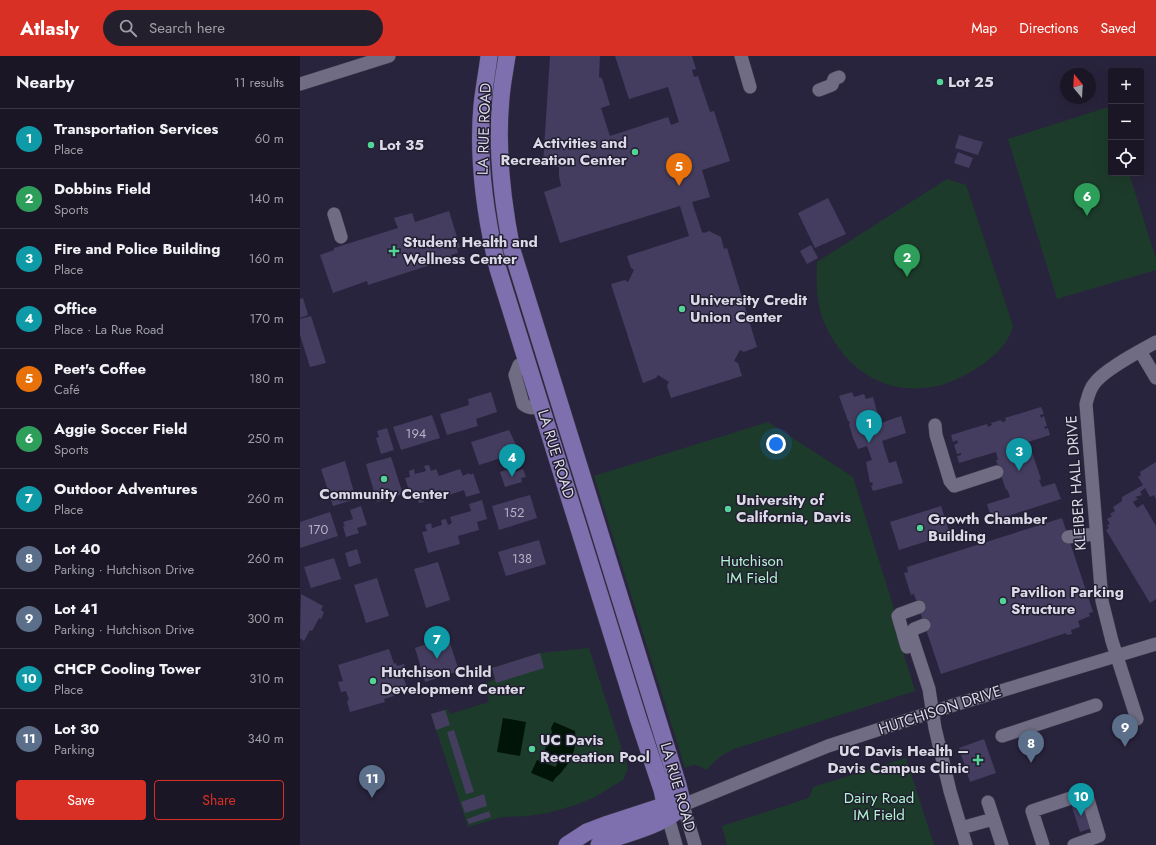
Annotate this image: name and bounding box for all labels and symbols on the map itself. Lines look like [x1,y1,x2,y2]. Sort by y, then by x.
north arrow [1060,68,1096,104]
place label: Lot 25 [948,71,994,93]
marker: Lot 25 [935,77,945,87]
street label: LA RUE ROAD [471,83,497,175]
place label: Activities and Recreation Center [501,132,628,171]
place label: Lot 35 [379,134,424,156]
marker: Lot 35 [366,140,376,150]
marker: Activities and Recreation Center [630,147,640,157]
pin: 5 [666,153,692,186]
pin: 6 [1074,183,1100,216]
place label: Student Health and Wellness Center [403,231,538,270]
pin: 2 [894,244,920,277]
marker: Student Health and Wellness Center [388,245,400,257]
place label: University Credit Union Center [690,289,807,328]
marker: University Credit Union Center [677,304,687,314]
street label: LA RUE ROAD [532,407,580,501]
pin: 1 [856,410,882,443]
street label: KLEIBER HALL DRIVE [1060,415,1092,551]
house number: 194 [406,424,427,443]
your location [766,434,786,454]
pin: 3 [1006,438,1032,471]
pin: 4 [499,444,525,477]
marker: Community Center [379,474,389,484]
place label: Community Center [319,483,450,505]
place label: University of California, Davis [736,489,851,528]
house number: 152 [504,503,524,522]
marker: University of California, Davis [723,504,733,514]
place label: Growth Chamber Building [928,508,1048,547]
house number: 170 [308,520,328,539]
marker: Growth Chamber Building [915,523,925,533]
house number: 138 [512,549,532,568]
park label: Hutchison IM Field [720,550,784,589]
place label: Pavilion Parking Structure [1011,581,1124,620]
marker: Pavilion Parking Structure [998,596,1008,606]
pin: 7 [424,626,450,659]
place label: Hutchison Child Development Center [381,661,526,700]
marker: Hutchison Child Development Center [368,676,378,686]
street label: HUTCHISON DRIVE [876,680,1004,740]
pin: 9 [1112,714,1138,747]
place label: UC Davis Recreation Pool [540,729,650,768]
pin: 8 [1018,730,1044,763]
street label: LA RUE ROAD [655,740,701,834]
place label: UC Davis Health – Davis Campus Clinic [828,740,969,779]
marker: UC Davis Recreation Pool [527,744,537,754]
marker: UC Davis Health – Davis Campus Clinic [972,754,984,766]
pin: 11 [359,765,385,798]
pin: 10 [1068,783,1094,816]
park label: Dairy Road IM Field [844,787,914,826]

